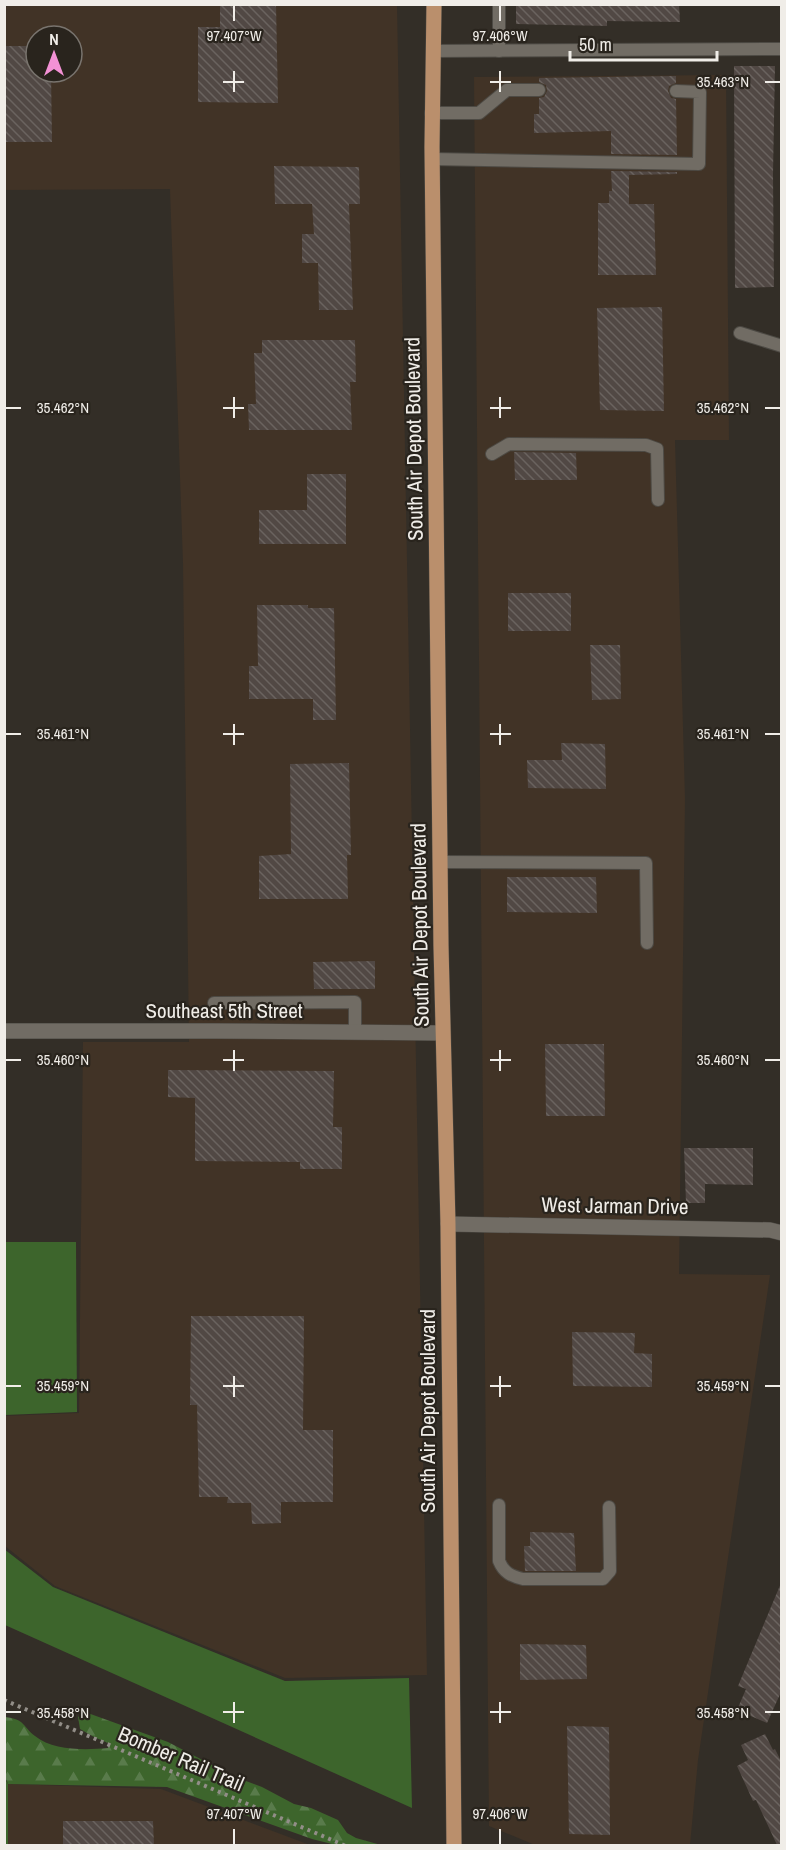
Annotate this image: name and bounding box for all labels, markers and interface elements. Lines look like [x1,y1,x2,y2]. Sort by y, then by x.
north arrow [24,24,84,84]
scale bar [570,24,717,62]
text: 97.407°W [206,25,262,46]
text: 97.406°W [472,25,528,46]
text: N [49,28,59,50]
text: 50 m [579,32,612,57]
text: 35.463°N [697,71,749,92]
street label: South Air Depot Boulevard [397,337,430,541]
text: 35.462°N [37,397,89,418]
text: 35.462°N [697,397,749,418]
text: 35.461°N [37,723,89,744]
text: 35.461°N [697,723,749,744]
street label: South Air Depot Boulevard [403,823,436,1027]
street label: Southeast 5th Street [145,996,303,1025]
text: 35.460°N [37,1049,89,1070]
text: 35.460°N [697,1049,749,1070]
street label: West Jarman Drive [541,1190,689,1221]
street label: South Air Depot Boulevard [413,1309,442,1513]
text: 35.459°N [37,1375,89,1396]
text: 35.459°N [697,1375,749,1396]
text: 35.458°N [37,1702,89,1723]
text: 35.458°N [697,1702,749,1723]
street label: Bomber Rail Trail [114,1719,249,1798]
text: 97.407°W [206,1803,262,1824]
text: 97.406°W [472,1803,528,1824]

